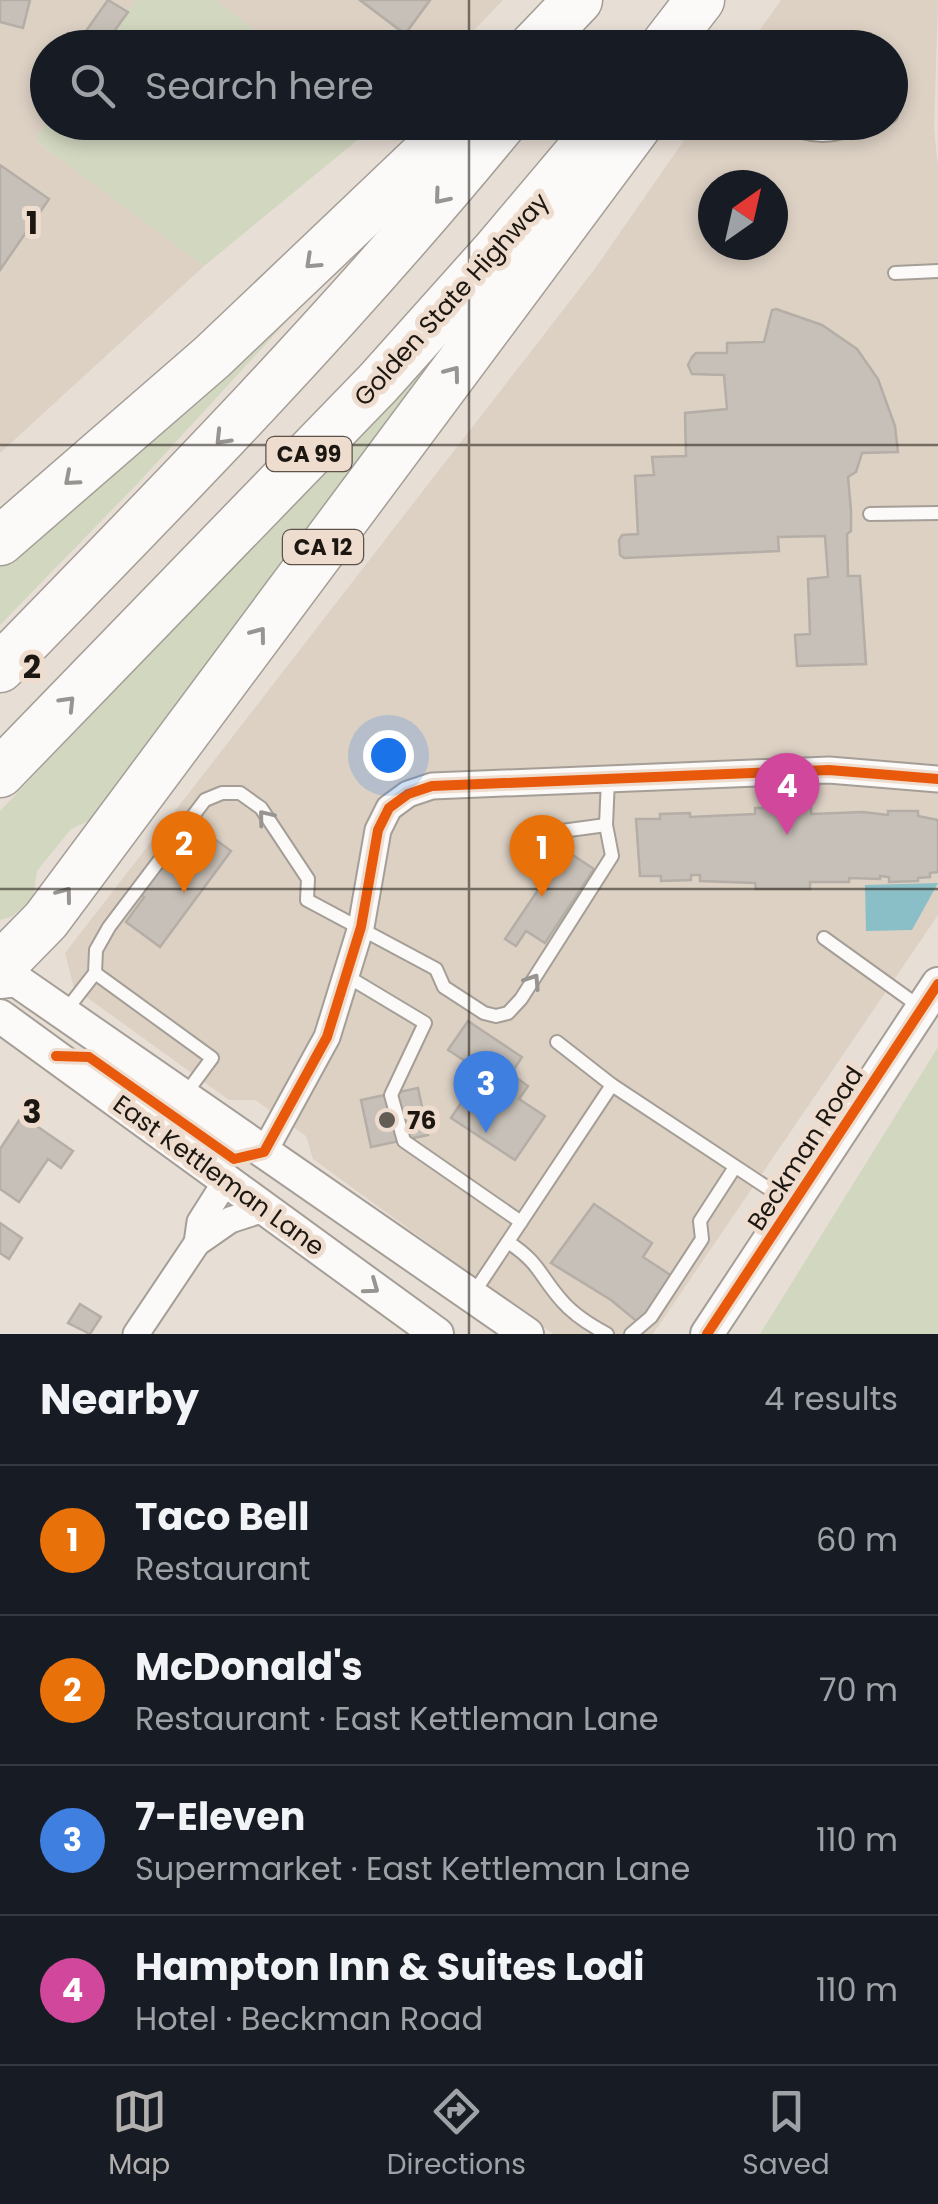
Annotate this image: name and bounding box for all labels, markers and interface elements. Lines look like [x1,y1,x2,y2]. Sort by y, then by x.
search box [30,30,908,140]
icon: search [65,58,120,113]
text: Search here [145,59,374,112]
north arrow [698,170,788,260]
street label: Golden State Highway [346,185,557,414]
one-way arrow [435,186,453,204]
text: 1 [26,200,38,245]
one-way arrow [305,250,324,268]
one-way arrow [442,366,459,384]
one-way arrow [216,426,234,445]
road number: CA 99 [266,437,352,471]
one-way arrow [64,468,83,486]
road number: CA 12 [283,530,363,564]
one-way arrow [248,627,265,645]
text: 2 [23,644,41,689]
one-way arrow [56,696,74,714]
your location [363,730,414,781]
pin: 4 [754,752,820,835]
pin: 2 [152,810,216,893]
one-way arrow [259,810,276,828]
pin: 1 [510,814,574,897]
one-way arrow [53,887,70,905]
one-way arrow [520,974,539,992]
pin: 3 [454,1050,518,1133]
street label: Beckman Road [739,1059,872,1237]
street label: East Kettleman Lane [106,1087,331,1264]
text: 3 [22,1089,42,1134]
place label: 76 [407,1103,436,1138]
marker: 76 [376,1109,398,1131]
one-way arrow [360,1274,379,1293]
text: Nearby [40,1370,199,1429]
text: 4 results [764,1376,898,1421]
text: Taco Bell [135,1490,309,1543]
text: 1 [66,1517,79,1562]
text: 60 m [816,1517,898,1562]
text: Restaurant [135,1546,310,1591]
text: McDonald's [135,1640,363,1693]
text: 2 [63,1667,82,1712]
text: 70 m [819,1667,898,1712]
text: Restaurant · East Kettleman Lane [135,1696,659,1741]
text: 7-Eleven [135,1790,305,1843]
text: 3 [63,1817,82,1862]
text: 110 m [816,1817,898,1862]
text: Supermarket · East Kettleman Lane [135,1846,690,1891]
text: Hampton Inn & Suites Lodi [135,1940,644,1993]
text: 4 [62,1967,83,2012]
text: 110 m [816,1967,898,2012]
text: Hotel · Beckman Road [135,1996,483,2041]
tab: Map [108,2084,170,2186]
tab: Directions [387,2084,526,2186]
tab: Saved [742,2084,830,2186]

